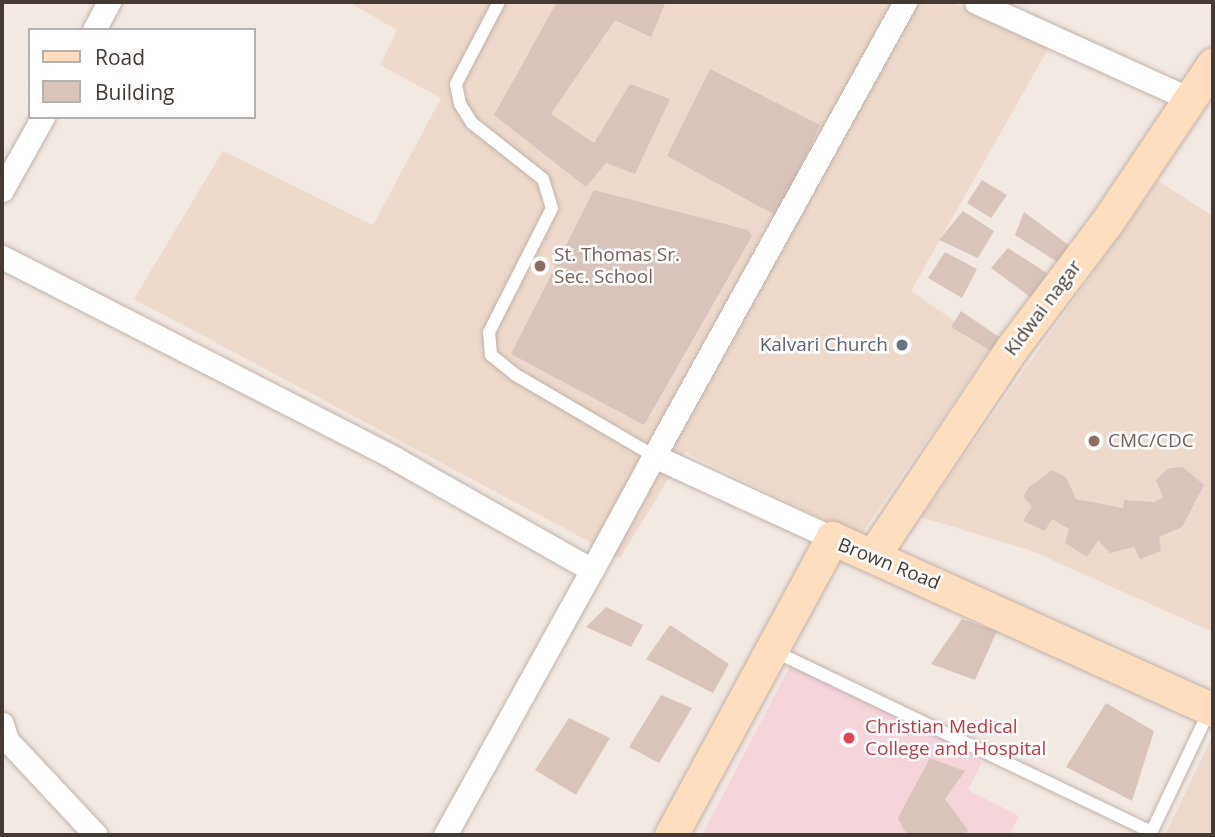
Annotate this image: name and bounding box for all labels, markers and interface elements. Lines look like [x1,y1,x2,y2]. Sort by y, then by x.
legend [28,28,256,119]
text: Road [95,43,145,71]
text: Building [95,78,174,106]
place label: St. Thomas Sr. Sec. School [554,244,680,288]
street label: Kidwai nagar [1000,256,1086,360]
marker: St. Thomas Sr. Sec. School [532,258,548,274]
place label: Kalvari Church [760,334,888,356]
marker: Kalvari Church [894,337,910,353]
place label: CMC/CDC [1108,430,1194,452]
marker: CMC/CDC [1086,433,1102,449]
street label: Brown Road [835,533,943,595]
place label: Christian Medical College and Hospital [865,716,1046,760]
marker: Christian Medical College and Hospital [839,728,859,748]

